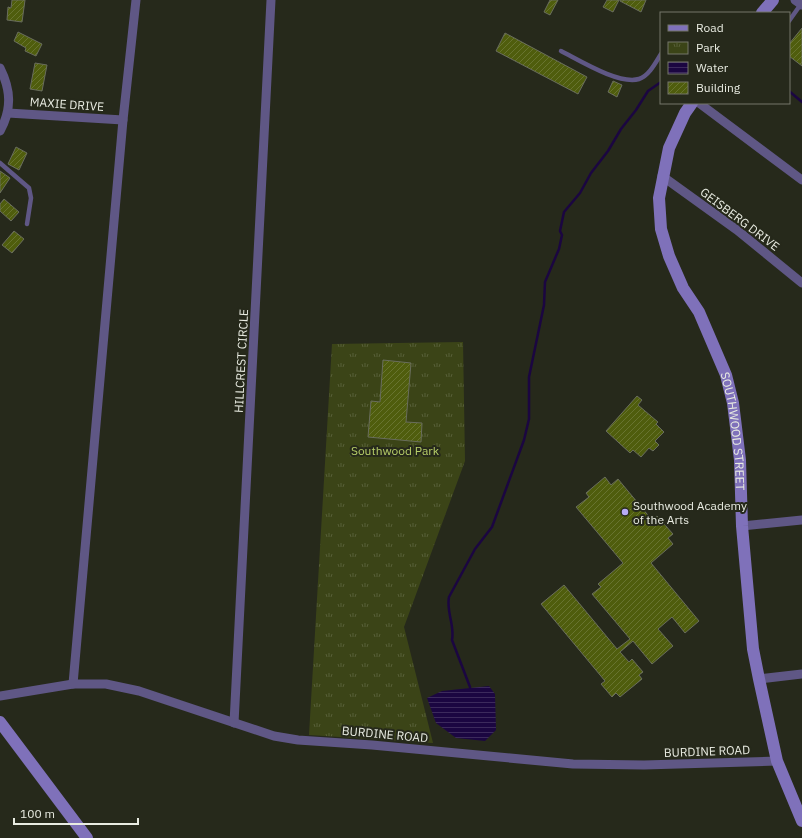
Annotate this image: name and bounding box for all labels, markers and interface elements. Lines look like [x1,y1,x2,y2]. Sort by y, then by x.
legend [660,12,790,104]
text: Road [696,20,724,35]
text: Park [696,40,721,55]
text: Water [696,60,729,75]
text: Building [696,80,741,95]
street label: MAXIE DRIVE [29,94,105,114]
street label: GEISBERG DRIVE [697,184,783,254]
street label: HILLCREST CIRCLE [231,309,251,413]
street label: SOUTHWOOD STREET [718,370,748,491]
park label: Southwood Park [351,443,440,458]
place label: Southwood Academy of the Arts [633,498,747,527]
marker: Southwood Academy of the Arts [620,507,630,517]
street label: BURDINE ROAD [341,723,429,745]
street label: BURDINE ROAD [664,742,750,760]
scale bar [14,800,138,826]
text: 100 m [20,806,55,821]

